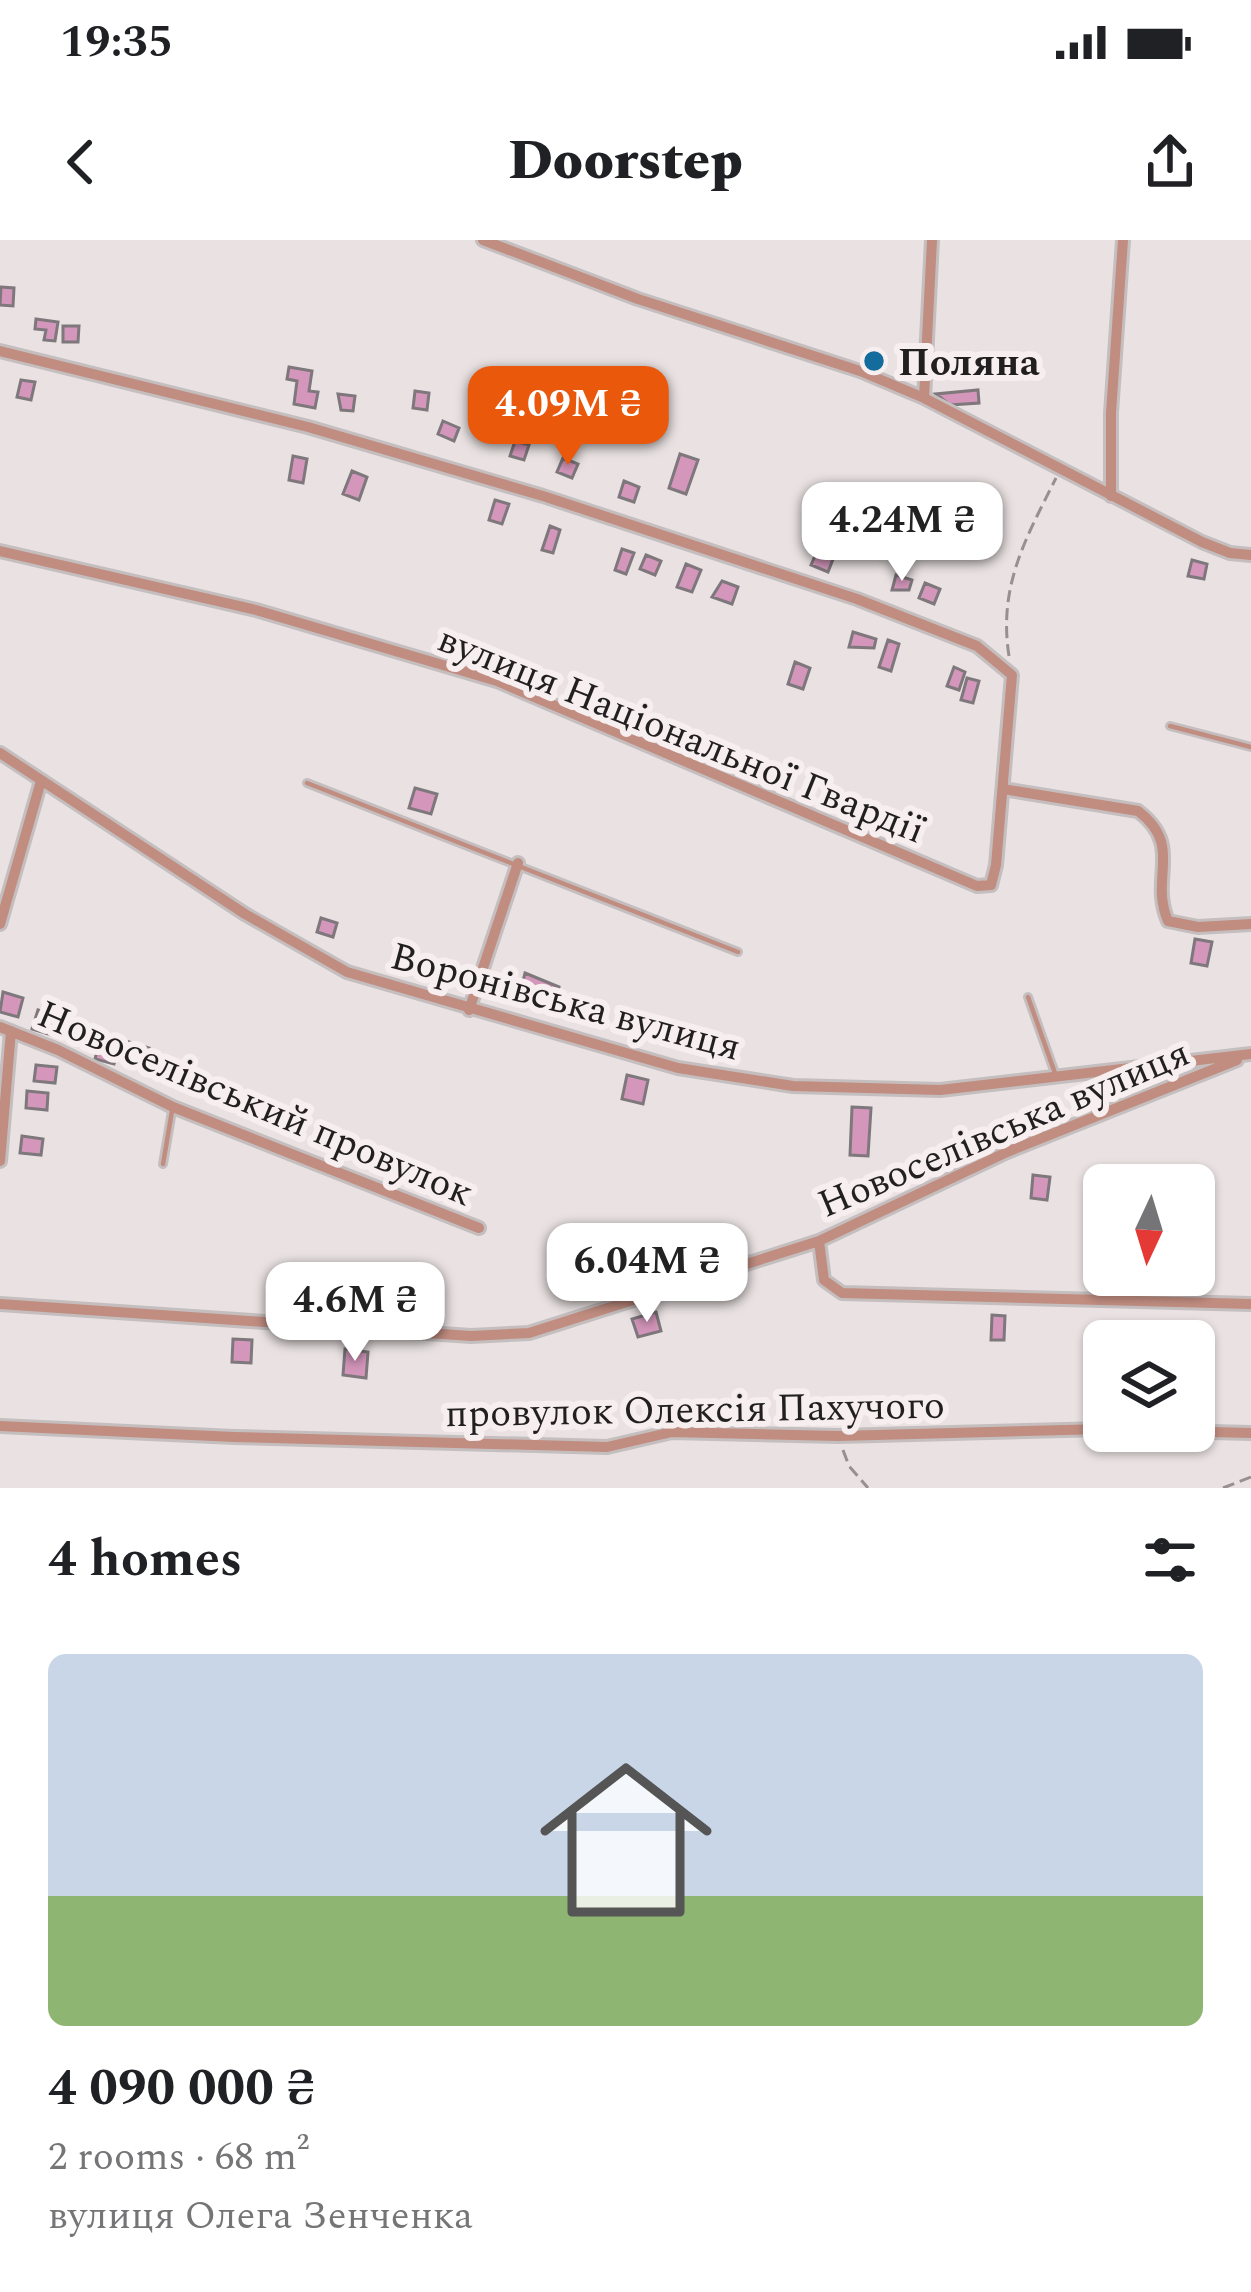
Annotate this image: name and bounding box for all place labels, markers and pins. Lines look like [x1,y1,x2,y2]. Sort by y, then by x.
place label: Поляна [898,334,1040,393]
marker: Поляна [861,348,887,374]
pin: 4.09M ₴ [457,366,679,468]
pin: 4.24M ₴ [791,482,1013,584]
pin: 6.04M ₴ [536,1223,758,1325]
pin: 4.6M ₴ [257,1262,453,1364]

